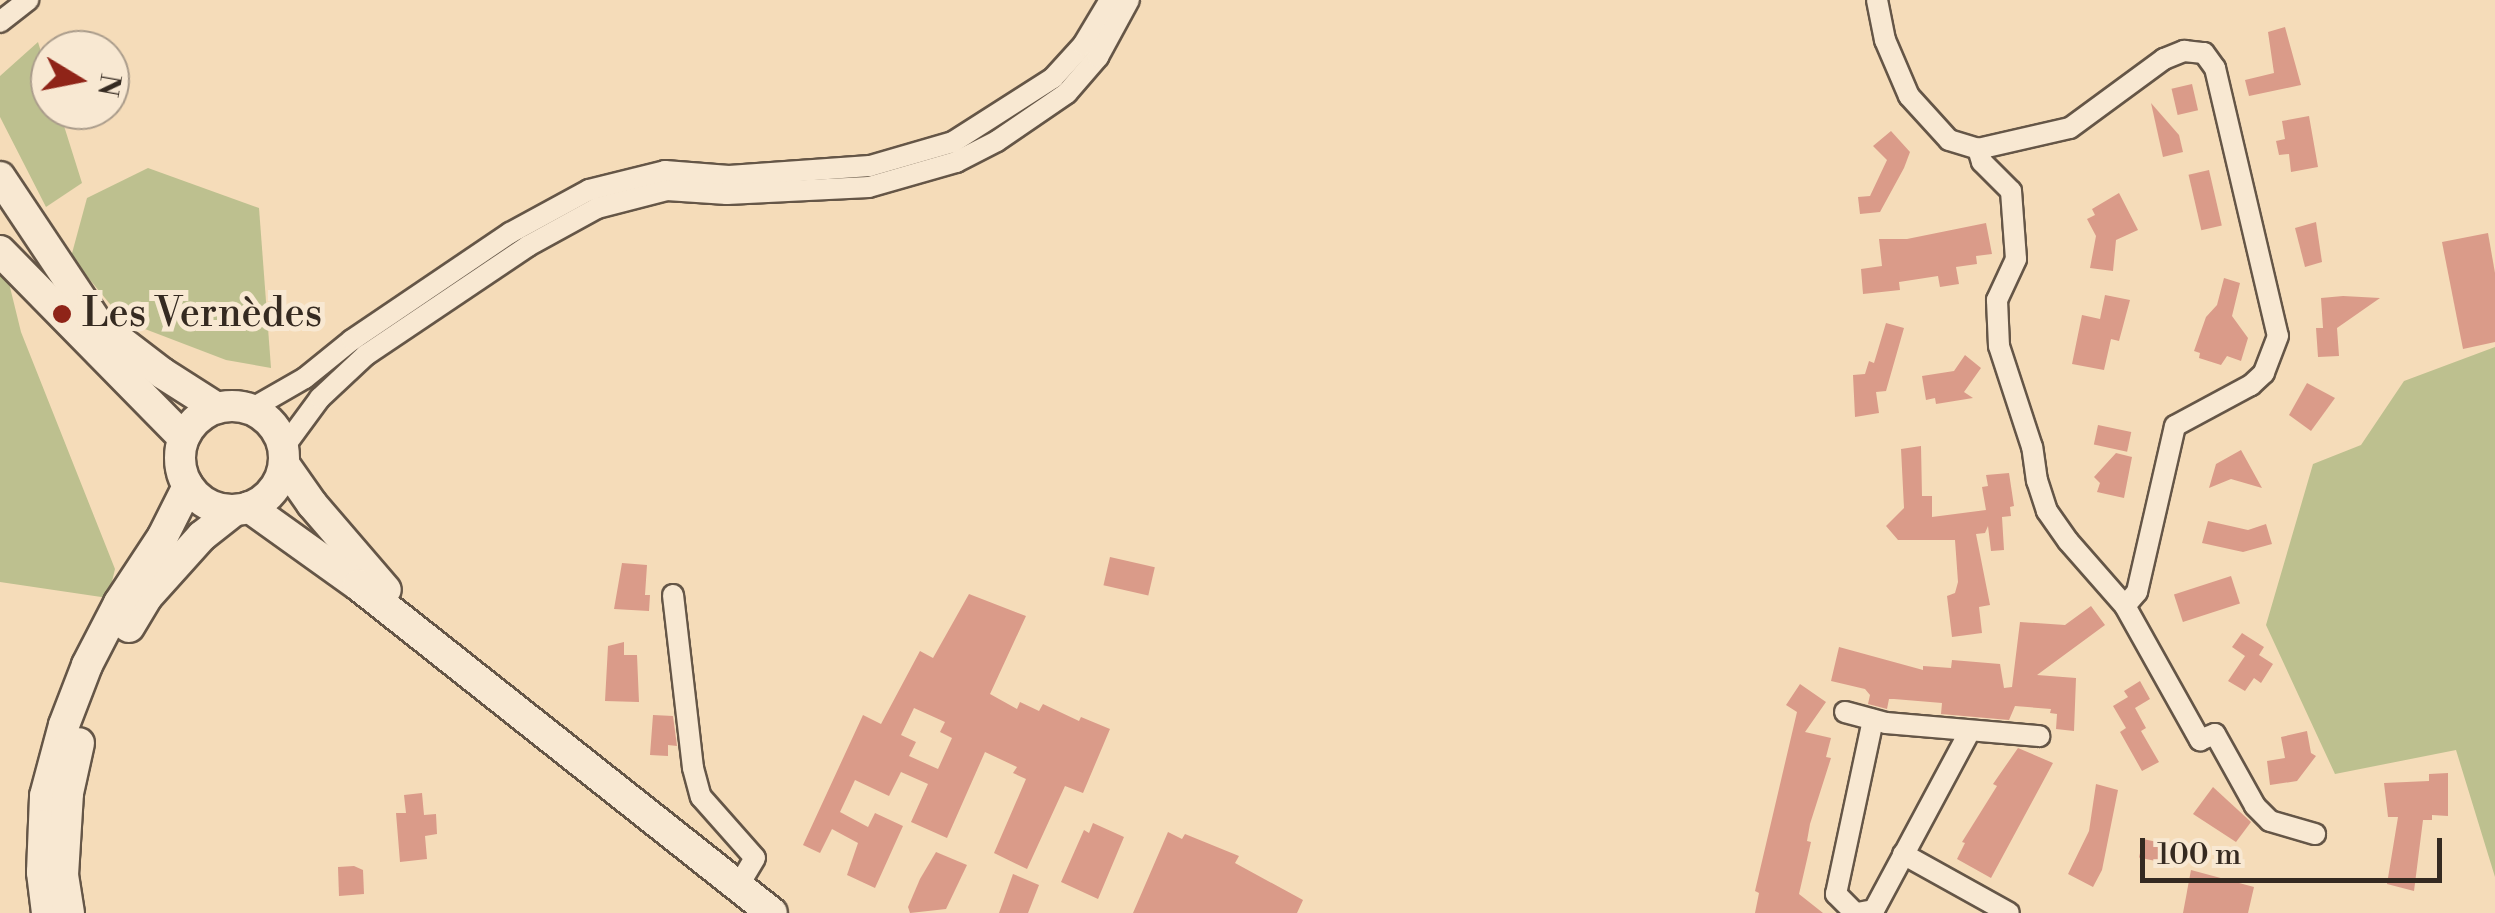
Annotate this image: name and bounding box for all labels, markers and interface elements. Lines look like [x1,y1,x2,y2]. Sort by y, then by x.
north arrow [30,30,130,130]
text: N [89,71,127,99]
place label: Les Vernèdes [82,290,322,338]
marker: Les Vernèdes [51,303,73,325]
scale bar [2145,818,2448,880]
text: 100 m [2157,836,2241,874]

